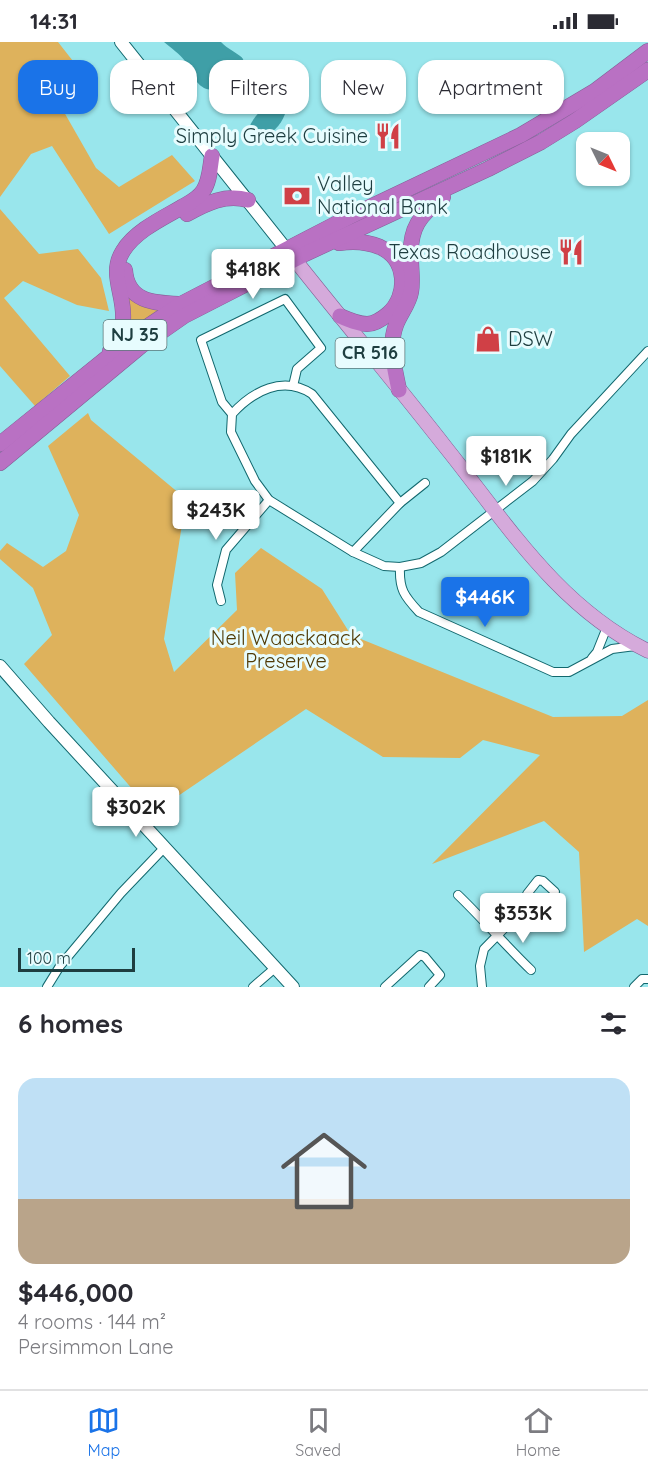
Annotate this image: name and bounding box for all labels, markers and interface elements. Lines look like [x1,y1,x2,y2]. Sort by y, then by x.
text: 14:31 [30,7,78,35]
chip: Buy [18,60,98,114]
chip: Rent [110,60,197,114]
chip: Filters [209,60,309,114]
chip: New [321,60,406,114]
chip: Apartment [418,60,564,114]
restaurant icon: Simply Greek Cuisine [373,121,403,151]
place label: Simply Greek Cuisine [176,123,368,148]
north arrow [576,132,630,186]
map controls [576,132,630,186]
place label: Valley National Bank [317,171,448,219]
bank icon: Valley National Bank [282,181,312,211]
restaurant icon: Texas Roadhouse [556,237,586,267]
place label: Texas Roadhouse [388,239,551,264]
pin: $418K [211,249,295,300]
text: $418K [226,256,280,281]
road number: NJ 35 [104,320,166,350]
shop icon: DSW [473,324,503,354]
place label: DSW [508,326,553,351]
road number: CR 516 [336,338,404,368]
pin: $181K [464,436,548,487]
text: $181K [480,443,532,468]
pin: $243K [174,490,258,541]
text: $243K [187,497,245,522]
pin: $446K [443,577,527,628]
text: $446K [455,584,515,609]
park label: Neil Waackaack Preserve [211,625,361,673]
pin: $302K [94,787,178,838]
text: $302K [106,794,166,819]
pin: $353K [481,893,565,944]
text: $353K [494,900,552,925]
scale bar [18,945,135,972]
text: 100 m [27,948,71,968]
text: 6 homes [18,1007,123,1040]
icon: filters [597,1007,630,1040]
icon: home [270,1117,378,1225]
text: $446,000 [18,1276,134,1309]
text: 4 rooms · 144 m² [18,1309,166,1334]
text: Persimmon Lane [18,1334,174,1359]
tab: Map [87,1404,120,1460]
tab: Saved [295,1404,341,1460]
tab: Home [516,1404,561,1460]

